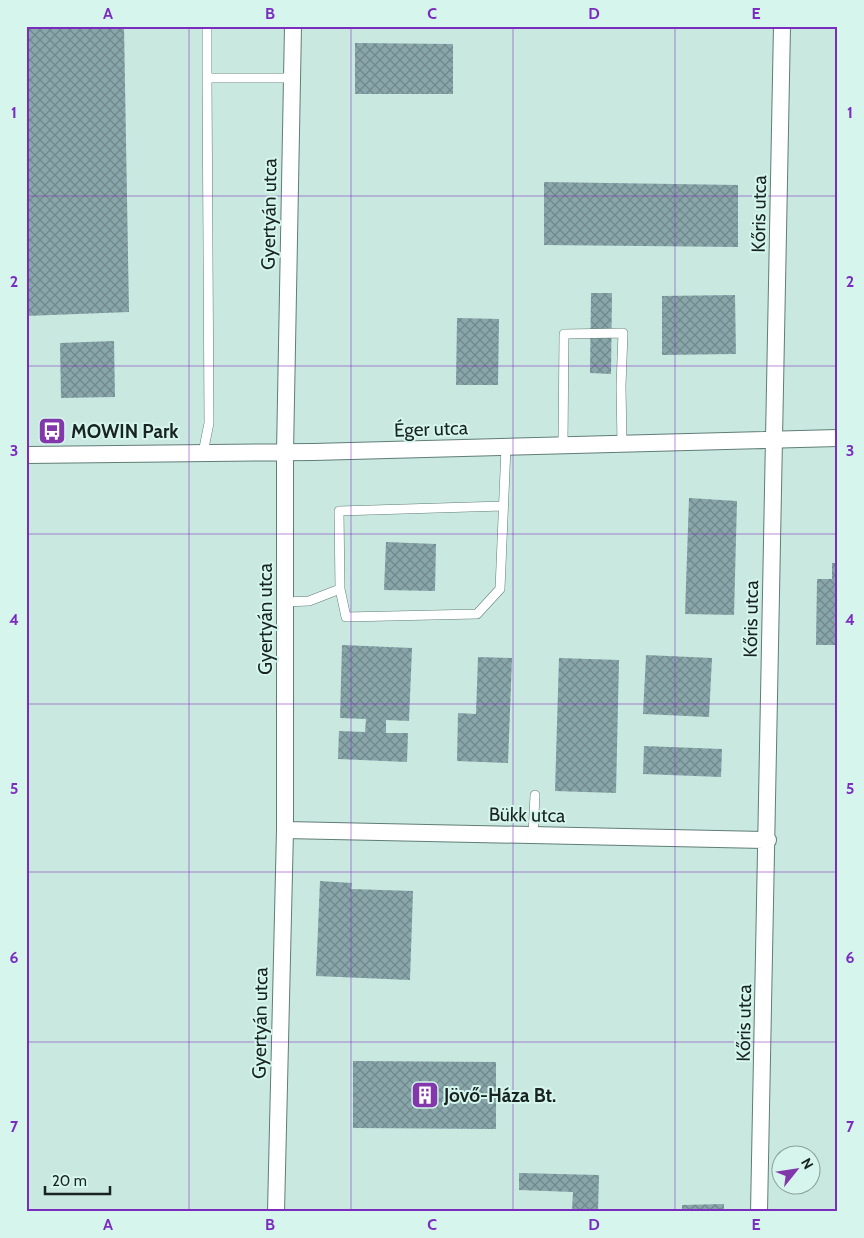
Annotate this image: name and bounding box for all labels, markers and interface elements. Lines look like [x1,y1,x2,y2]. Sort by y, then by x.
text: A [103,4,113,23]
text: B [265,4,275,23]
text: C [427,4,437,23]
text: D [588,4,600,23]
text: E [751,4,761,23]
text: 1 [11,103,17,122]
text: 1 [847,103,853,122]
street label: Gyertyán utca [257,158,281,270]
street label: Kőris utca [747,175,771,253]
text: 2 [10,272,18,291]
text: 2 [846,272,854,291]
street label: Éger utca [394,415,468,442]
bus stop icon: MOWIN Park [37,416,67,446]
place label: MOWIN Park [71,420,179,443]
text: 3 [10,441,18,460]
text: 3 [846,441,854,460]
street label: Gyertyán utca [254,563,277,675]
street label: Kőris utca [739,580,763,658]
text: 4 [9,610,19,629]
text: 4 [845,610,855,629]
text: 5 [10,779,18,798]
text: 5 [846,779,854,798]
street label: Bükk utca [489,803,565,827]
text: 6 [10,948,19,967]
text: 6 [846,948,855,967]
street label: Gyertyán utca [248,967,272,1079]
street label: Kőris utca [732,984,756,1062]
building icon: Jövő-Háza Bt. [410,1080,440,1110]
place label: Jövő-Háza Bt. [443,1084,556,1107]
text: 7 [10,1117,19,1136]
text: 7 [846,1117,855,1136]
north arrow [772,1146,822,1196]
text: N [797,1155,818,1172]
scale bar [45,1163,110,1195]
text: 20 m [52,1172,87,1190]
text: A [103,1215,113,1234]
text: B [265,1215,275,1234]
text: C [427,1215,437,1234]
text: D [588,1215,600,1234]
text: E [751,1215,761,1234]

